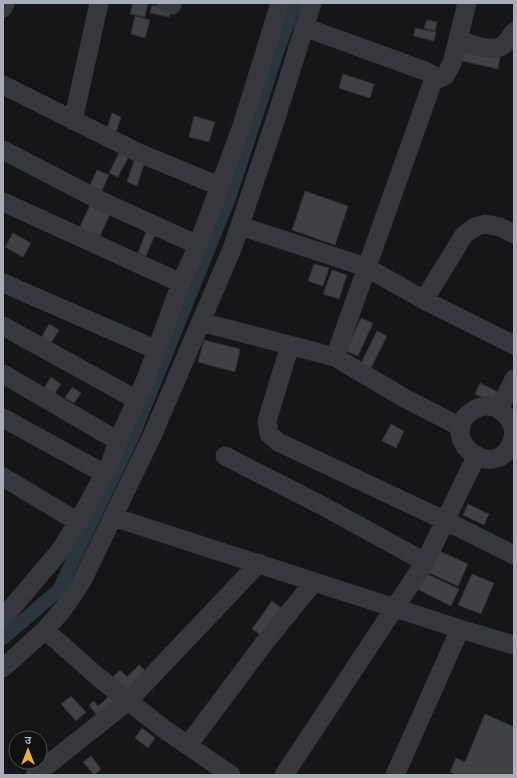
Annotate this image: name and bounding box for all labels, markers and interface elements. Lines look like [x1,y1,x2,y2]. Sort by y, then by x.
north arrow [8,730,48,770]
text: उ [25,734,32,747]

